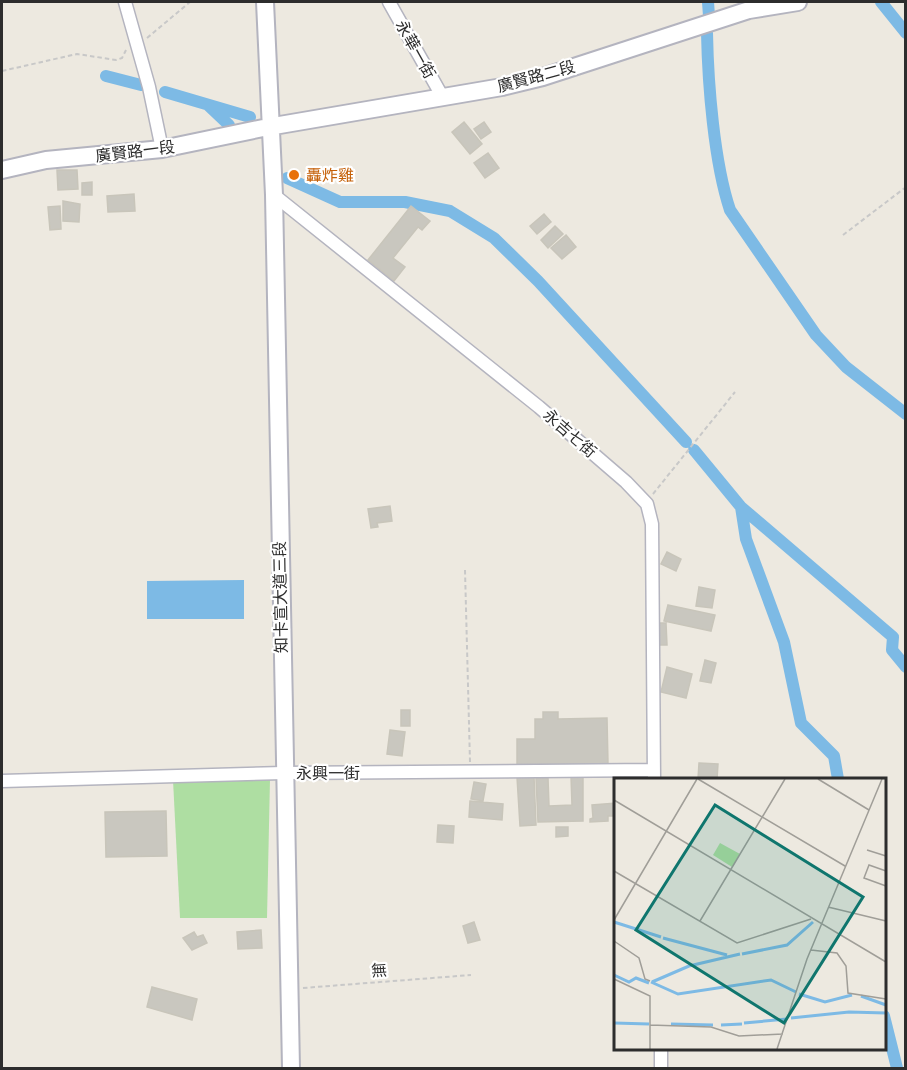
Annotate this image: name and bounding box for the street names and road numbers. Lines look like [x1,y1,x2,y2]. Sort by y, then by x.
street label: 永華一街 [392,16,440,82]
street label: 廣賢路二段 [495,56,577,96]
street label: 廣賢路一段 [94,136,176,166]
street label: 永吉七街 [539,404,601,462]
street label: 知卡宣大道三段 [269,541,291,653]
street label: 永興一街 [296,763,360,783]
street label: 無 [370,959,388,981]

